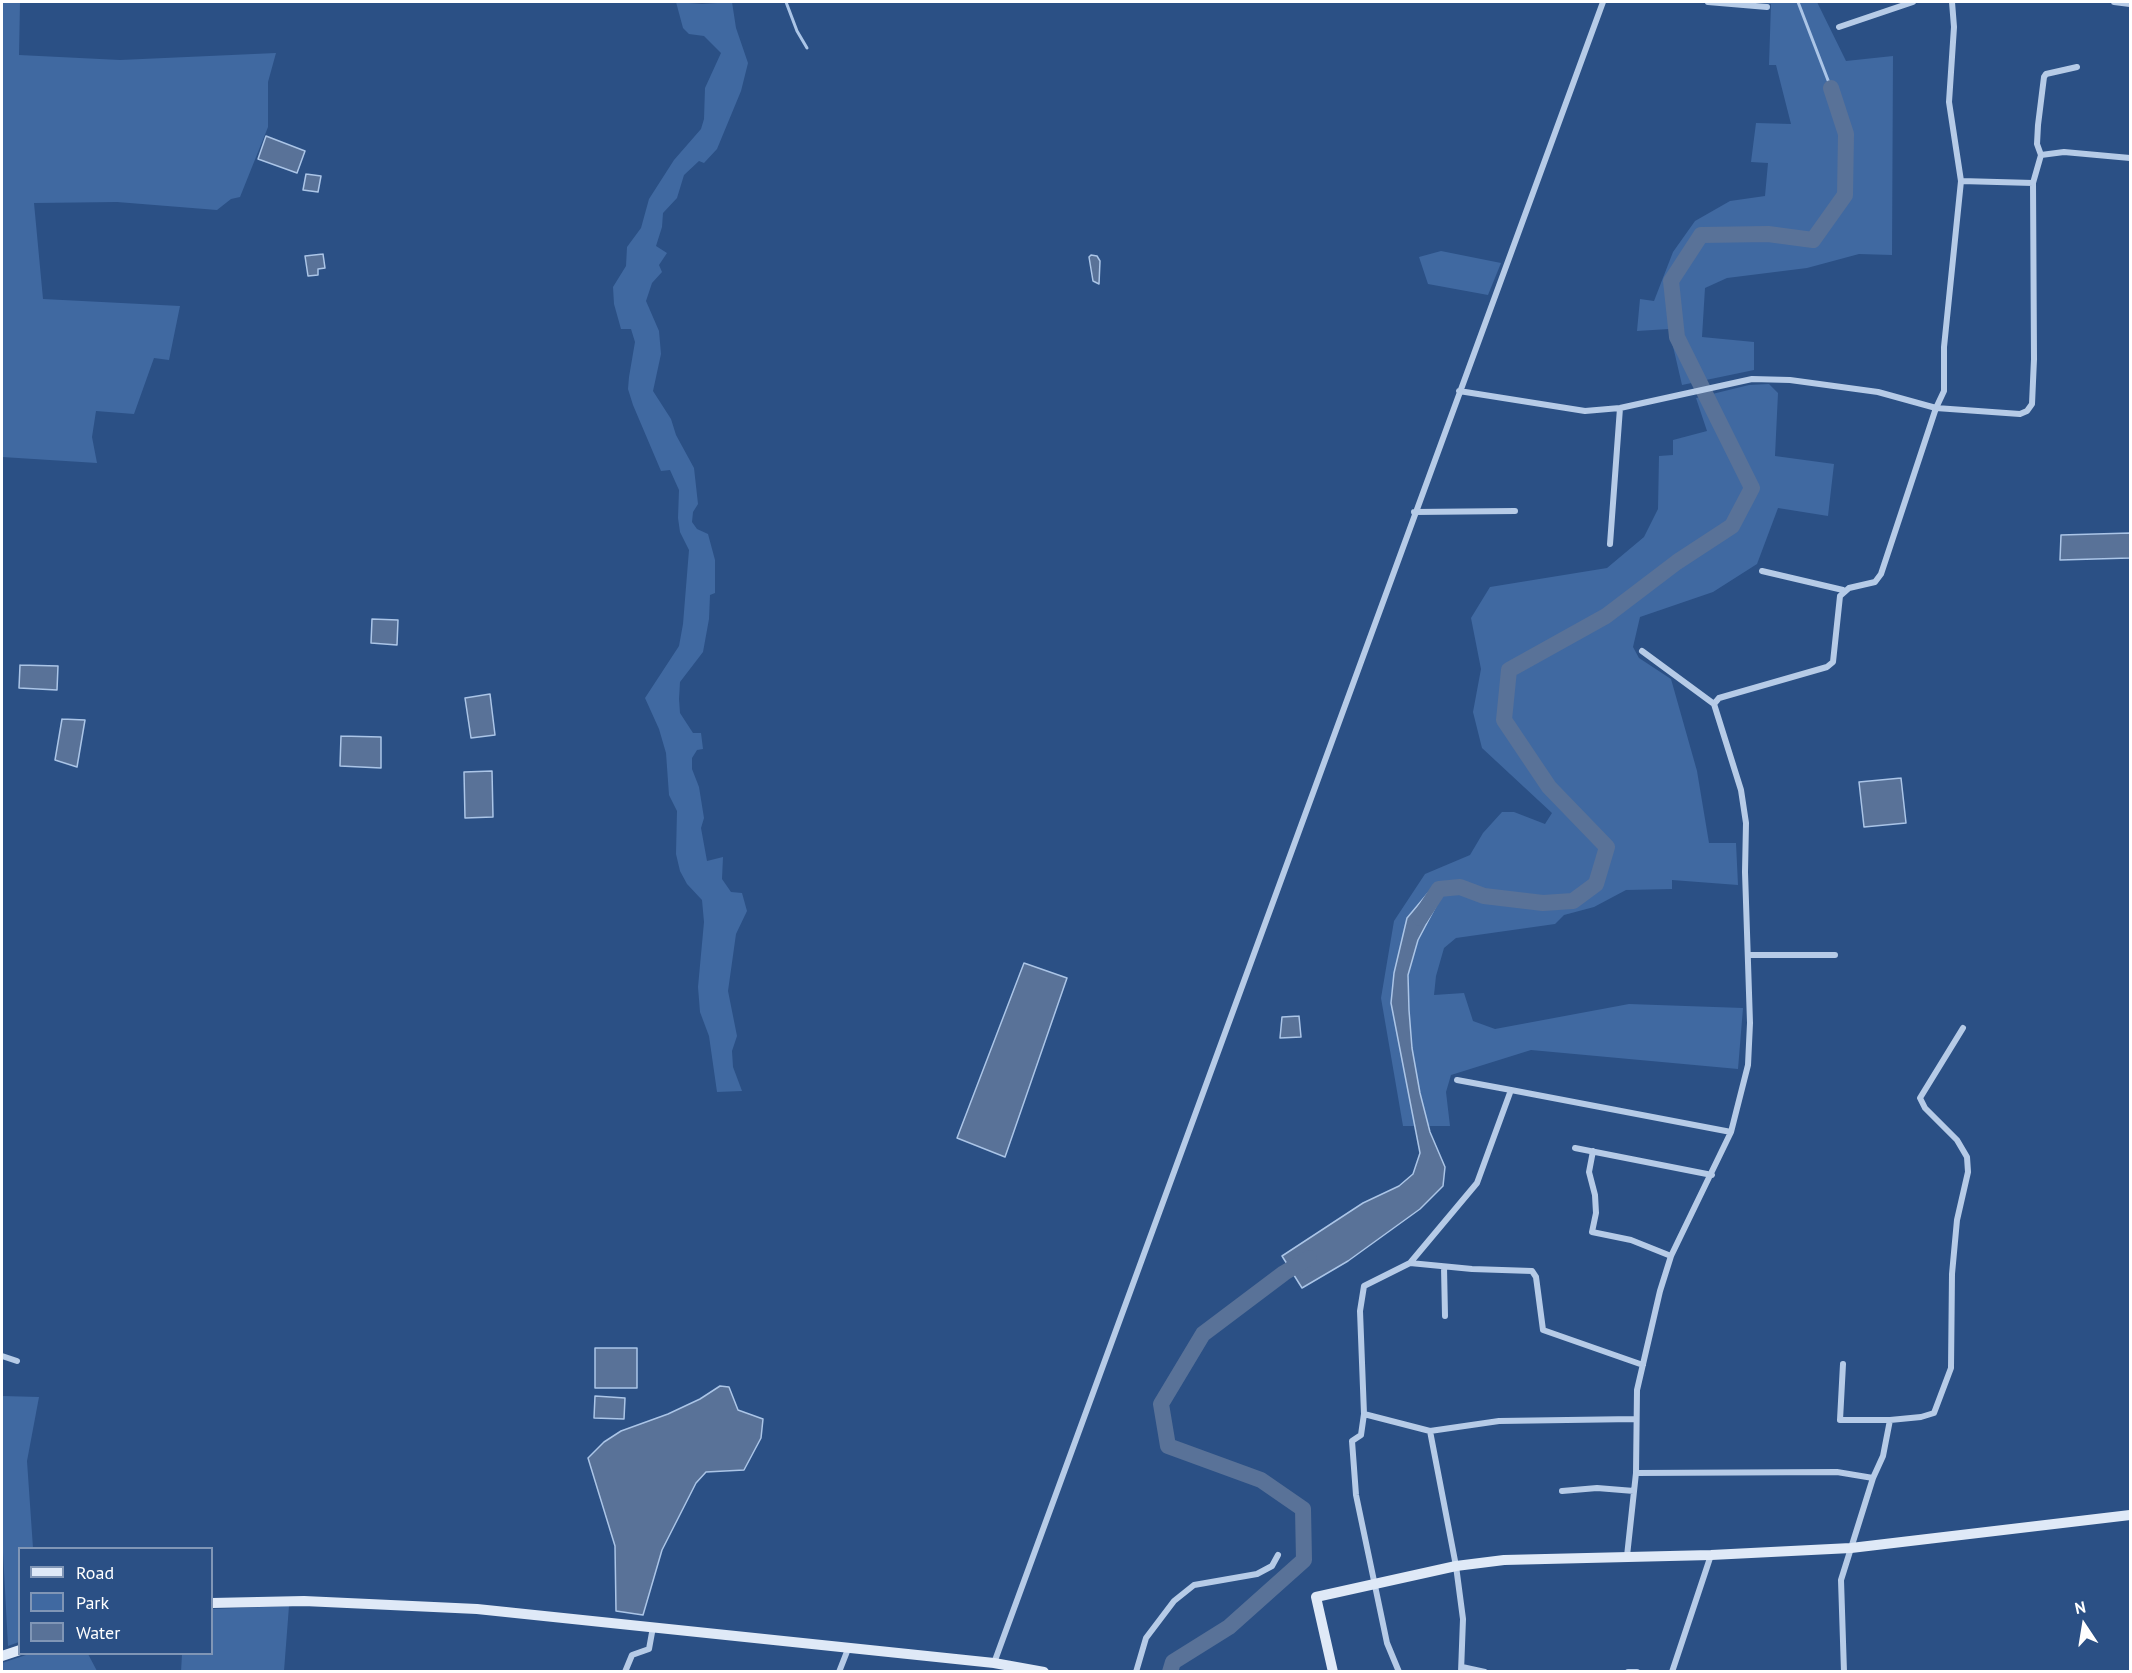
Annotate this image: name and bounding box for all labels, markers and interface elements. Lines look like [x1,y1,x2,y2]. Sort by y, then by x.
legend [18,1547,213,1655]
text: Road [76,1561,114,1584]
text: Park [76,1591,109,1614]
north arrow [2054,1595,2114,1655]
text: N [2073,1597,2087,1618]
text: Water [76,1621,120,1644]

